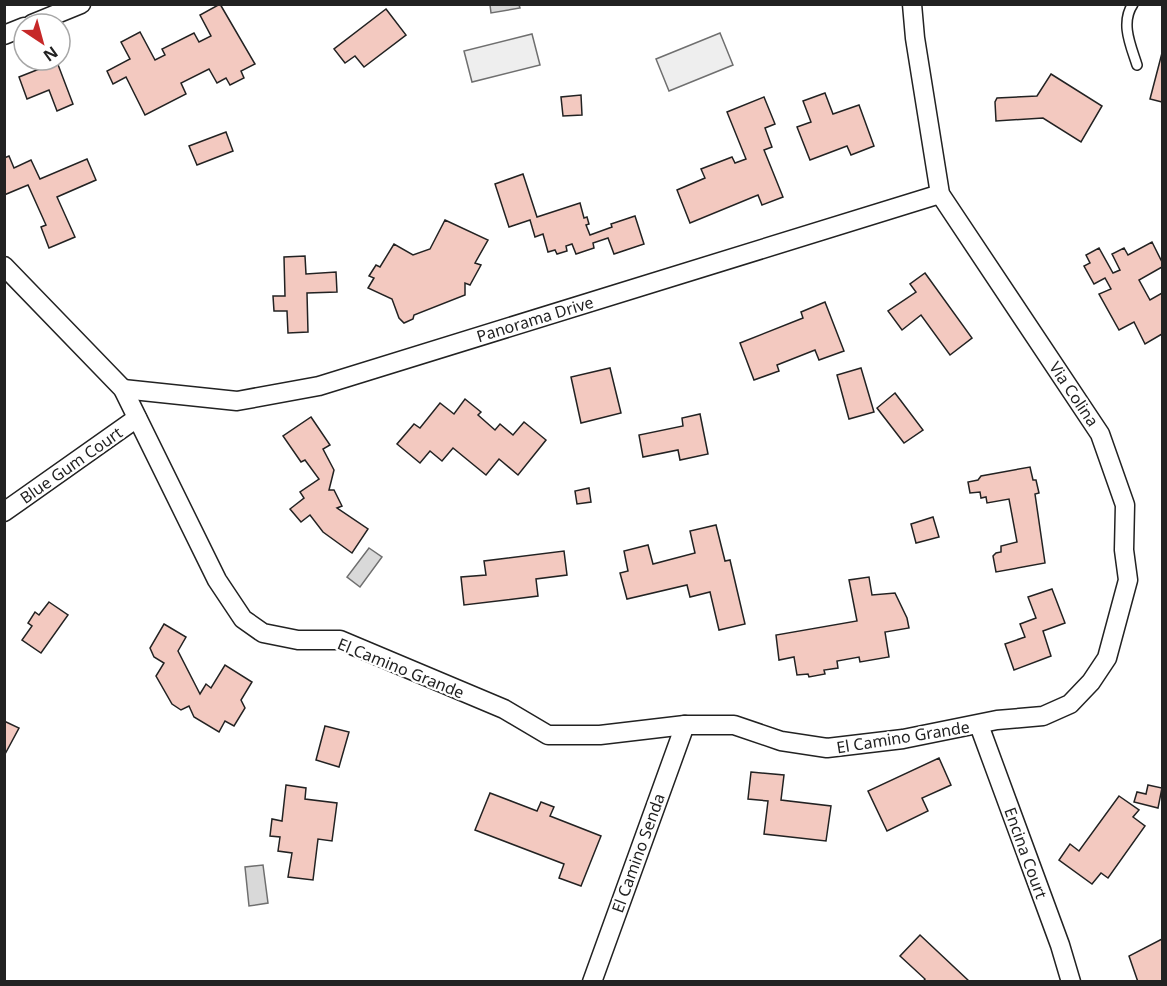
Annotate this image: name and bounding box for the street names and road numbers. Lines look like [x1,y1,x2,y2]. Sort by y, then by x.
street label: Panorama Drive [474,291,596,347]
street label: Via Colina [1044,357,1104,431]
street label: Blue Gum Court [15,421,127,509]
street label: El Camino Grande [334,633,468,703]
street label: El Camino Grande [835,716,971,758]
street label: El Camino Senda [606,790,670,916]
street label: Encina Court [999,804,1053,902]

